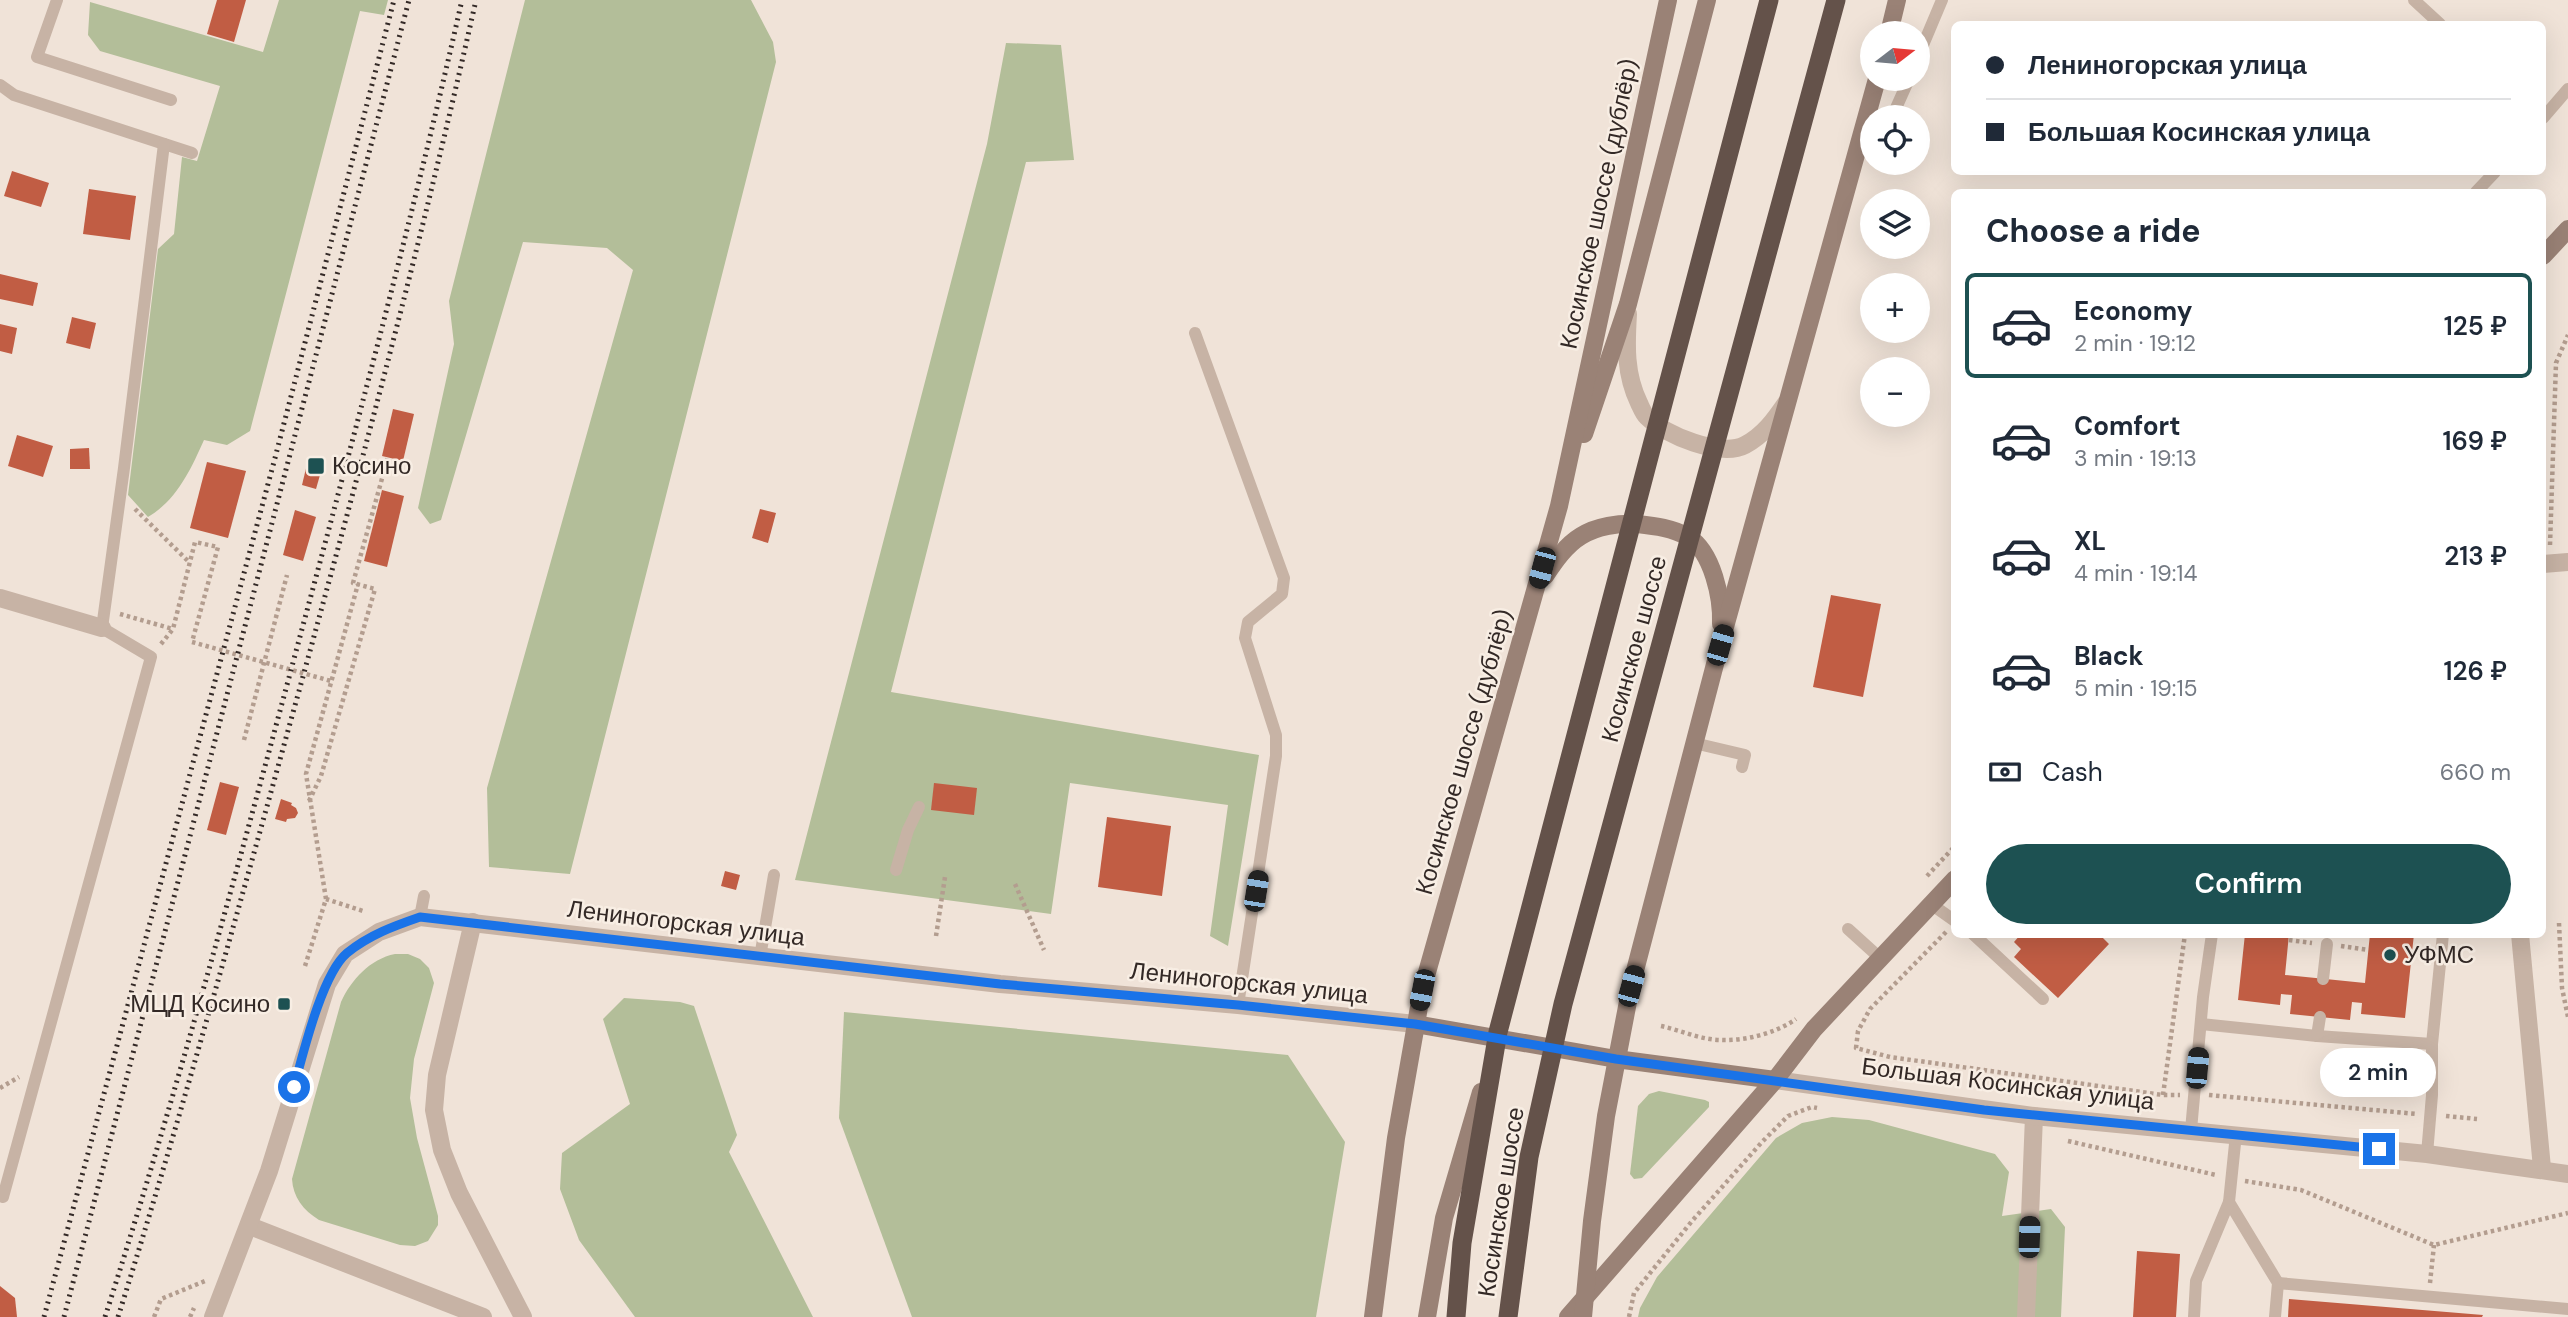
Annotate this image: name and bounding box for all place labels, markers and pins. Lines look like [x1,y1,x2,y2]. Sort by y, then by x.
place label: Косино [332,450,411,481]
marker: Косино [306,456,326,476]
place label: УФМС [2404,939,2474,970]
marker: УФМС [2382,947,2398,963]
place label: МЦД Косино [130,988,270,1019]
marker: МЦД Косино [276,996,292,1012]

